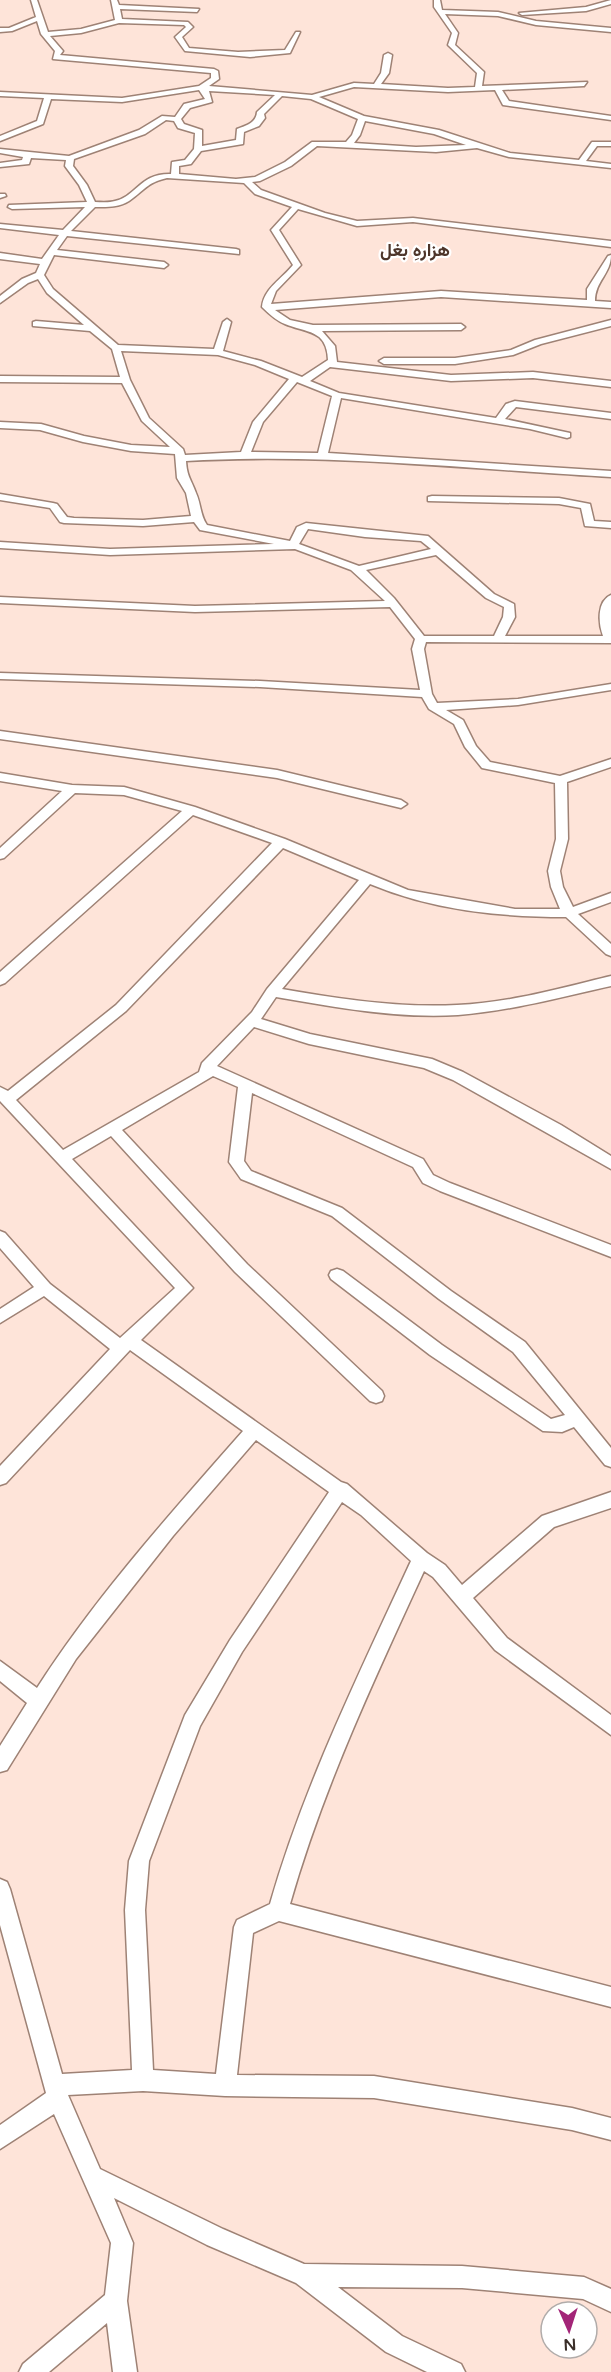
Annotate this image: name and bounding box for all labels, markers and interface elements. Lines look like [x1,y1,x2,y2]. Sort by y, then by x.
district label: هزارهِ بغل [380,239,450,261]
north arrow [539,2300,599,2360]
text: N [563,2334,577,2354]

